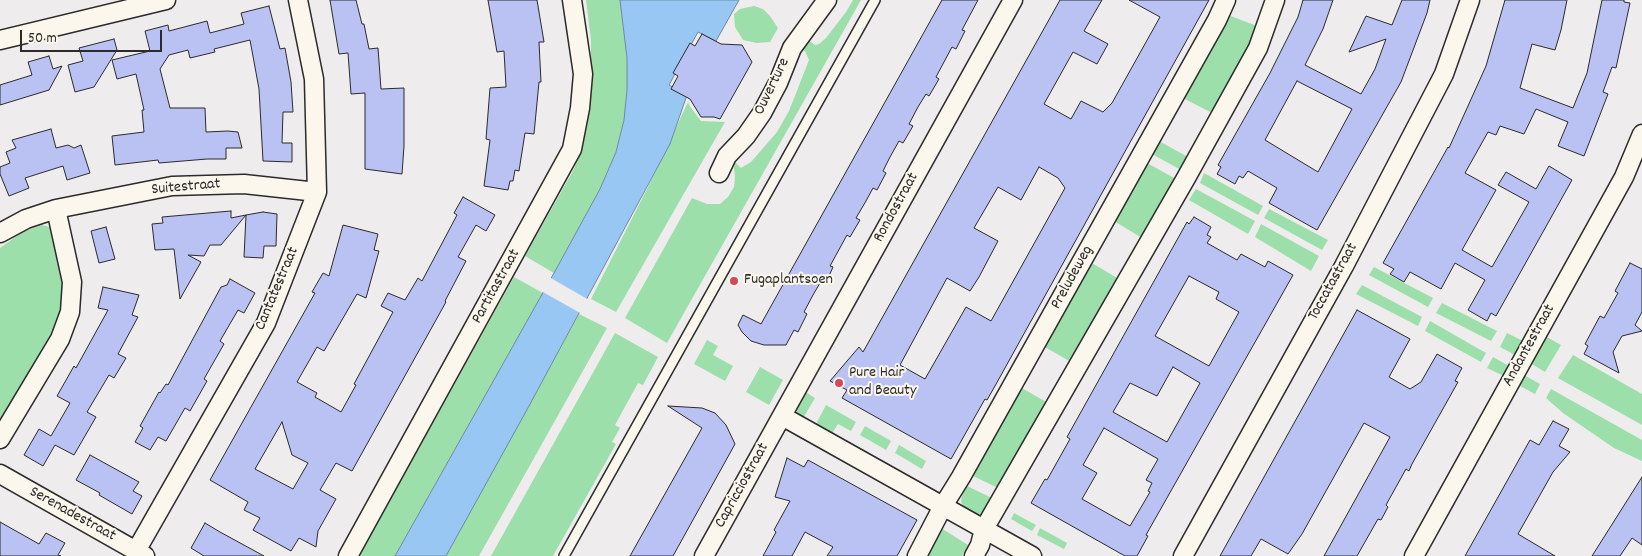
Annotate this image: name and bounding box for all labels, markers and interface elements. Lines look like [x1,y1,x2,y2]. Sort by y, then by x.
scale bar [22,20,165,52]
text: 50 m [28,28,57,50]
street label: Ouverture [751,55,795,119]
street label: Rondostraat [870,170,924,246]
street label: Suitestraat [151,175,221,201]
street label: Toccatastraat [1305,240,1363,324]
street label: Preludeweg [1048,243,1098,313]
street label: Cantatestraat [252,244,304,334]
street label: Partitastraat [469,246,525,328]
place label: Fugaplantsoen [744,271,833,291]
marker: Fugaplantsoen [728,275,740,287]
street label: Andantestraat [1500,302,1560,390]
place label: Pure Hair and Beauty [849,364,916,402]
marker: Pure Hair and Beauty [833,377,845,389]
street label: Capricciostraat [712,440,774,532]
street label: Serenadestraat [25,483,119,547]

